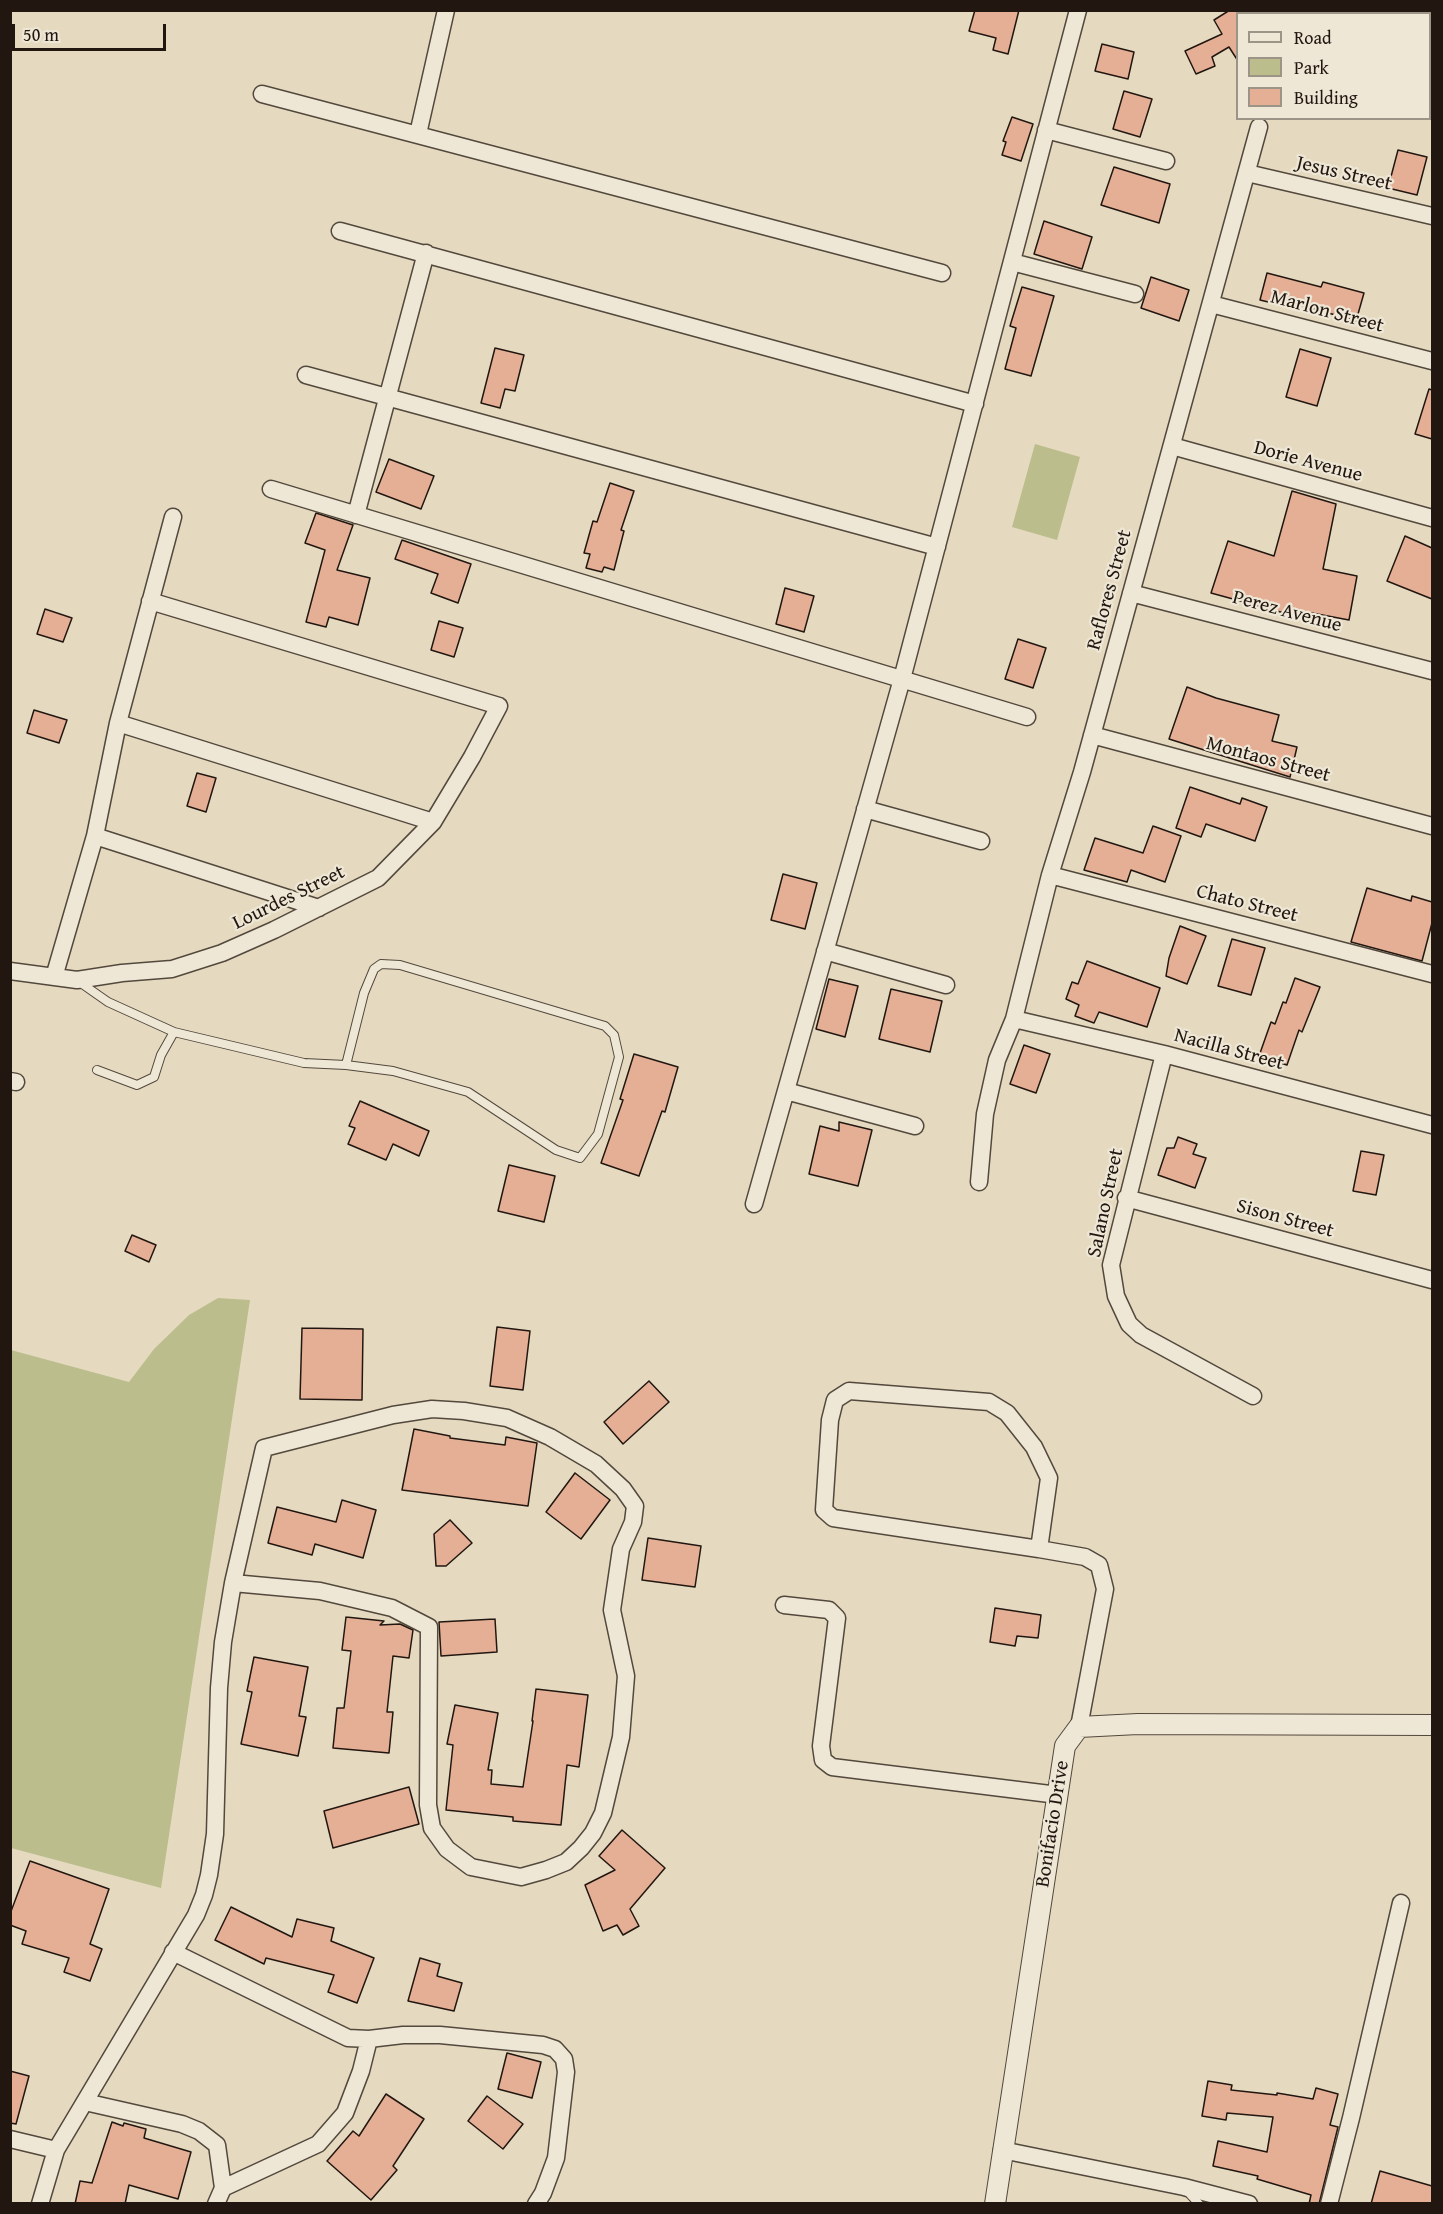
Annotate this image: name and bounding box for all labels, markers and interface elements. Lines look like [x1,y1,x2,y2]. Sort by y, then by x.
scale bar [15,12,170,50]
legend [1236,12,1431,120]
text: 50 m [23,21,59,48]
text: Road [1294,24,1332,51]
text: Park [1294,54,1329,81]
text: Building [1294,84,1358,111]
street label: Jesus Street [1294,151,1394,197]
street label: Marlon Street [1268,285,1386,339]
street label: Dorie Avenue [1251,436,1365,488]
street label: Raflores Street [1082,527,1138,653]
street label: Perez Avenue [1230,586,1344,638]
street label: Montaos Street [1203,732,1333,788]
street label: Lourdes Street [229,861,349,935]
street label: Chato Street [1194,880,1300,928]
street label: Nacilla Street [1171,1024,1287,1076]
street label: Salano Street [1083,1146,1129,1260]
street label: Sison Street [1234,1194,1336,1244]
street label: Bonifacio Drive [1031,1759,1075,1889]

